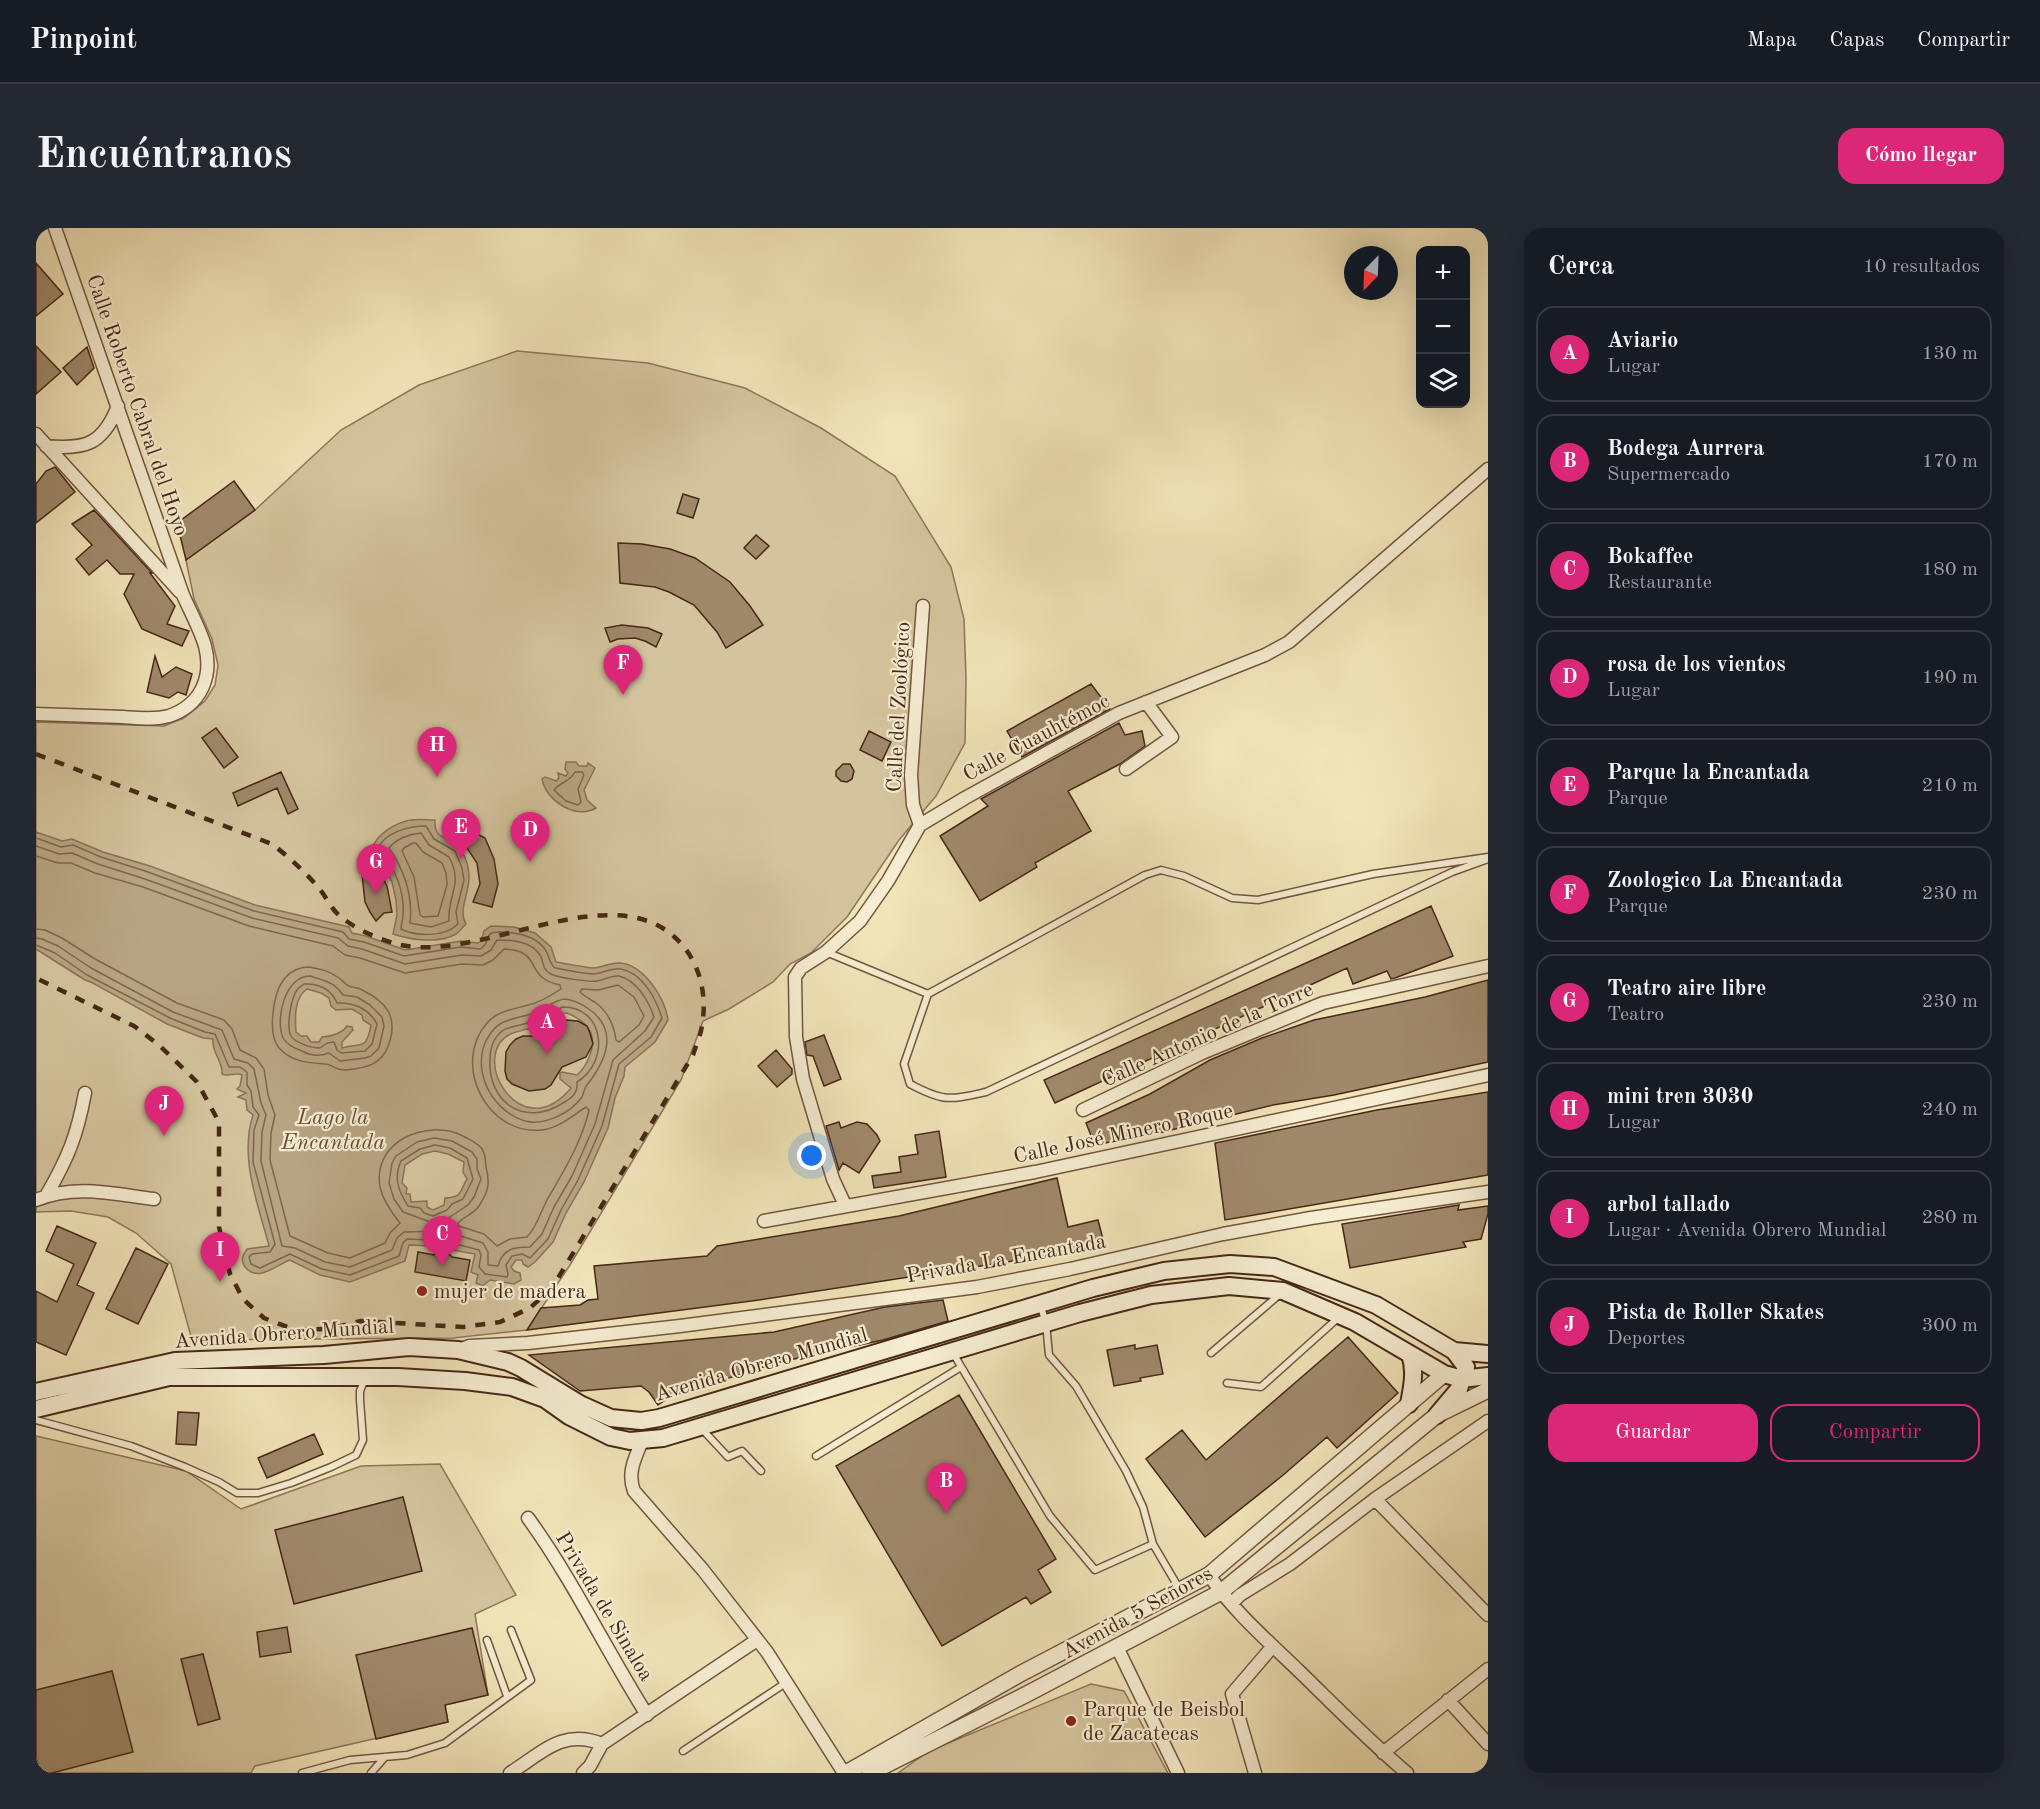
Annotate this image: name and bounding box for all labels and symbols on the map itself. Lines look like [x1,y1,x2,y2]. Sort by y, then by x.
north arrow [1344,246,1398,300]
street label: Calle Roberto Cabral del Hoyo [82,272,191,539]
street label: Calle del Zoológico [885,621,914,793]
pin: F [604,646,642,695]
street label: Calle Cuauhtémoc [960,691,1114,786]
pin: H [418,728,456,777]
pin: E [442,810,480,859]
pin: D [510,812,550,862]
pin: G [356,844,396,894]
street label: Calle Antonio de la Torre [1099,979,1317,1092]
pin: A [528,1004,566,1054]
pin: J [144,1086,184,1136]
street label: Calle José Minero Roque [1012,1101,1235,1168]
water label: Lago la Encantada [280,1107,385,1154]
your location [797,1141,826,1170]
pin: C [422,1216,462,1266]
pin: I [200,1232,240,1282]
street label: Privada La Encantada [905,1232,1108,1287]
place label: mujer de madera [434,1282,586,1303]
marker: mujer de madera [415,1284,429,1298]
street label: Avenida Obrero Mundial [174,1316,395,1353]
street label: Avenida Obrero Mundial [653,1325,870,1406]
pin: B [926,1464,966,1513]
street label: Privada de Sinaloa [551,1529,656,1685]
street label: Avenida 5 Señores [1059,1563,1217,1663]
place label: Parque de Beisbol de Zacatecas [1083,1700,1245,1745]
marker: Parque de Beisbol de Zacatecas [1064,1714,1078,1728]

